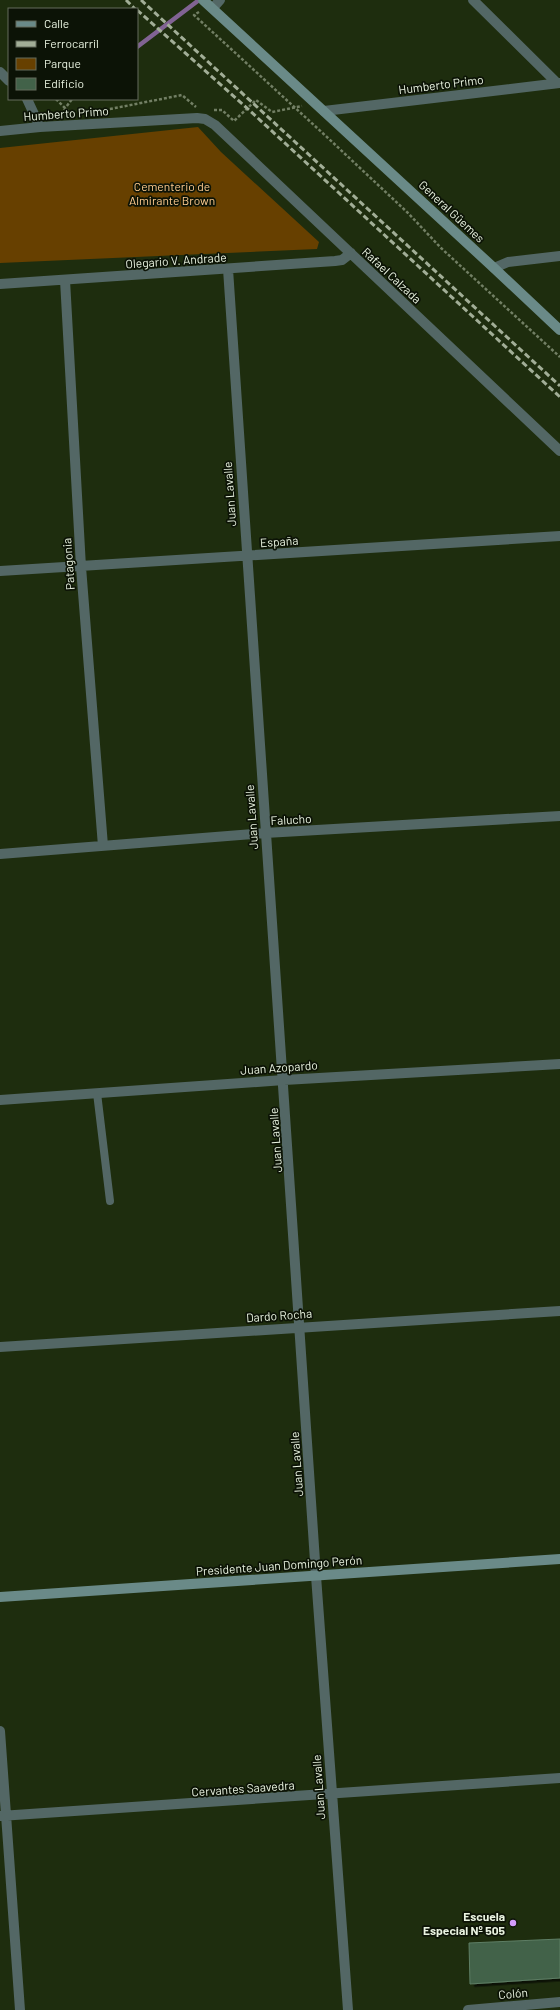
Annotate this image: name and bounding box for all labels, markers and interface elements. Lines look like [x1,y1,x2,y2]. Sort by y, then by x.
legend [8,8,138,100]
text: Calle [44,16,69,30]
text: Ferrocarril [44,36,99,50]
text: Parque [44,56,81,70]
street label: Humberto Primo [398,72,484,96]
text: Edificio [44,76,84,90]
street label: Humberto Primo [23,103,109,123]
street label: General Güemes [416,177,488,245]
park label: Cementerio de Almirante Brown [129,179,215,207]
street label: Rafael Calzada [360,244,424,306]
street label: Olegario V. Andrade [125,249,227,271]
street label: Juan Lavalle [220,461,238,527]
street label: España [259,533,299,549]
street label: Patagonia [59,537,77,591]
street label: Juan Lavalle [242,784,260,850]
street label: Falucho [270,811,312,827]
street label: Juan Azopardo [240,1057,318,1077]
street label: Juan Lavalle [266,1107,284,1173]
street label: Dardo Rocha [246,1306,312,1324]
street label: Juan Lavalle [287,1431,305,1497]
street label: Presidente Juan Domingo Perón [195,1552,363,1578]
street label: Juan Lavalle [309,1754,327,1820]
street label: Cervantes Saavedra [191,1777,295,1799]
place label: Escuela Especial Nº 505 [423,1909,506,1937]
marker: Escuela Especial Nº 505 [508,1918,518,1928]
street label: Colón [498,1985,528,2001]

